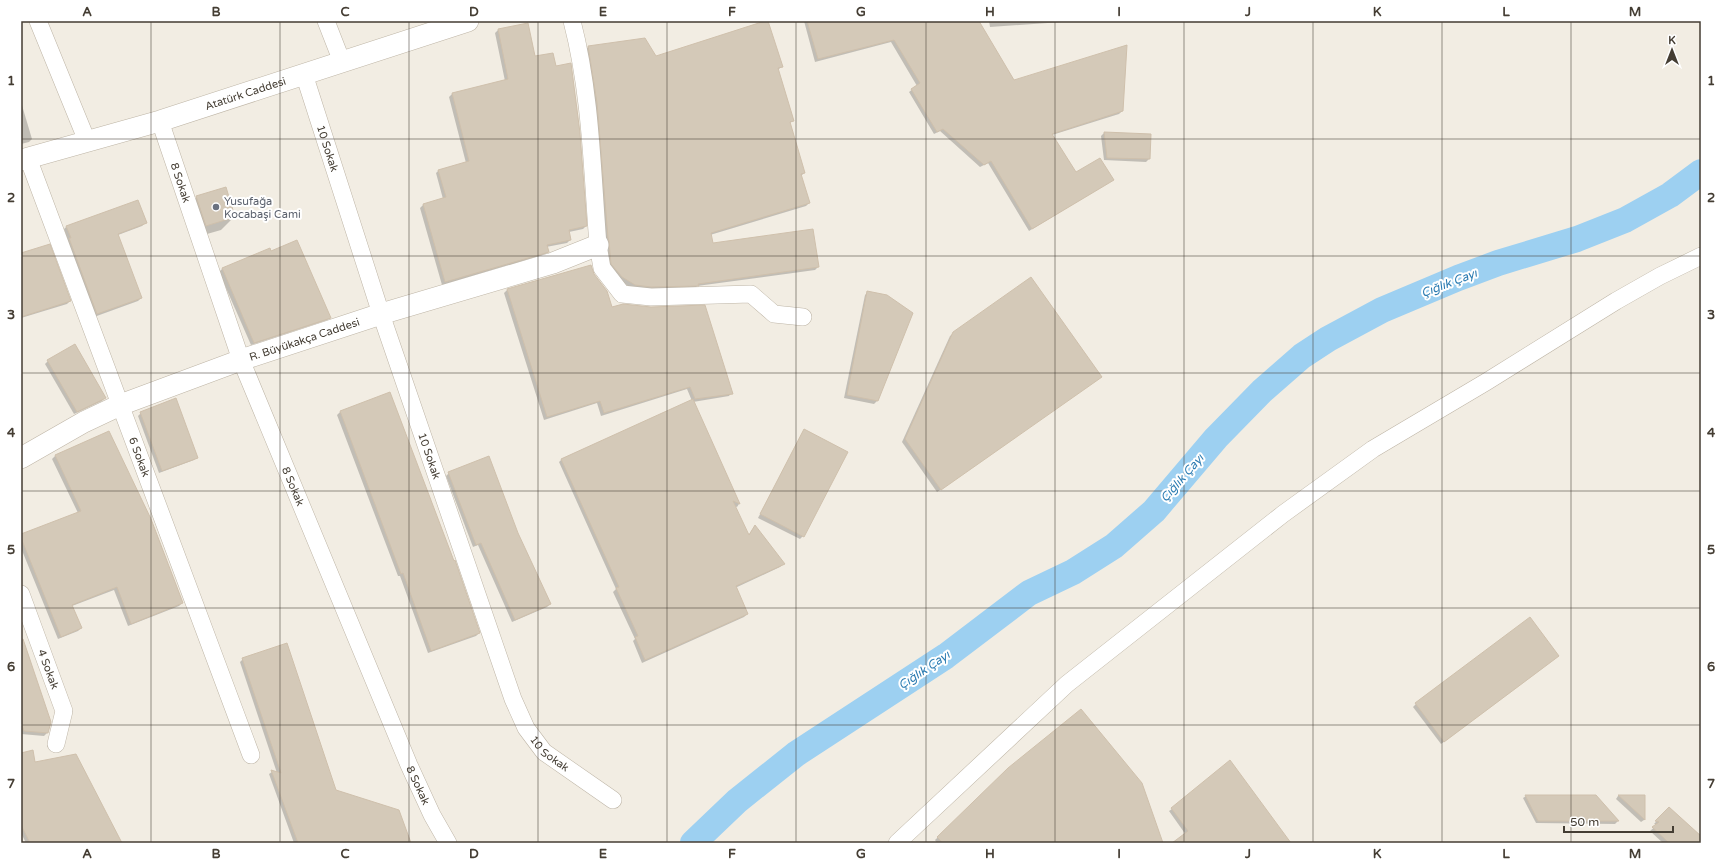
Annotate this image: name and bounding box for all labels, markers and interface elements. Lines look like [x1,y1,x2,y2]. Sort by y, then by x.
text: A [82,4,92,20]
text: B [211,4,221,20]
text: C [340,4,350,20]
text: D [469,4,479,20]
text: E [599,4,607,20]
text: F [728,4,736,20]
text: G [856,4,866,20]
text: H [985,4,995,20]
text: I [1117,4,1121,20]
text: J [1244,4,1251,20]
text: K [1373,4,1382,20]
text: L [1502,4,1510,20]
text: M [1629,4,1641,20]
north arrow [1652,30,1692,70]
text: K [1668,34,1676,47]
text: 1 [7,73,15,89]
text: 1 [1707,73,1715,89]
street label: Atatürk Caddesi [203,75,287,113]
street label: 10 Sokak [314,123,341,173]
street label: 8 Sokak [168,161,193,204]
text: 2 [7,190,15,206]
text: 2 [1707,190,1715,206]
place label: Yusufağa Kocabaşi Cami [224,195,301,221]
marker: Yusufağa Kocabaşi Cami [211,202,221,212]
water label: Çığlık Çayı [1419,266,1480,300]
text: 3 [7,307,15,323]
text: 3 [1707,307,1715,323]
street label: R. Büyükakça Caddesi [248,316,361,364]
text: 4 [7,425,16,441]
text: 4 [1707,425,1716,441]
street label: 10 Sokak [415,431,443,481]
street label: 6 Sokak [126,435,152,479]
water label: Çığlık Çayı [1157,450,1207,505]
street label: 8 Sokak [279,465,307,508]
text: 5 [7,542,15,558]
text: 5 [1707,542,1715,558]
water label: Çığlık Çayı [896,647,953,692]
street label: 4 Sokak [35,648,61,691]
text: 6 [7,659,15,675]
text: 6 [1707,659,1715,675]
street label: 10 Sokak [527,733,571,774]
street label: 8 Sokak [403,764,432,807]
text: 7 [7,776,15,792]
text: 7 [1707,776,1715,792]
scale bar [1564,808,1673,834]
text: 50 m [1570,815,1599,829]
text: A [82,846,92,862]
text: B [211,846,221,862]
text: C [340,846,350,862]
text: D [469,846,479,862]
text: E [599,846,607,862]
text: F [728,846,736,862]
text: G [856,846,866,862]
text: H [985,846,995,862]
text: I [1117,846,1121,862]
text: J [1244,846,1251,862]
text: K [1373,846,1382,862]
text: L [1502,846,1510,862]
text: M [1629,846,1641,862]

